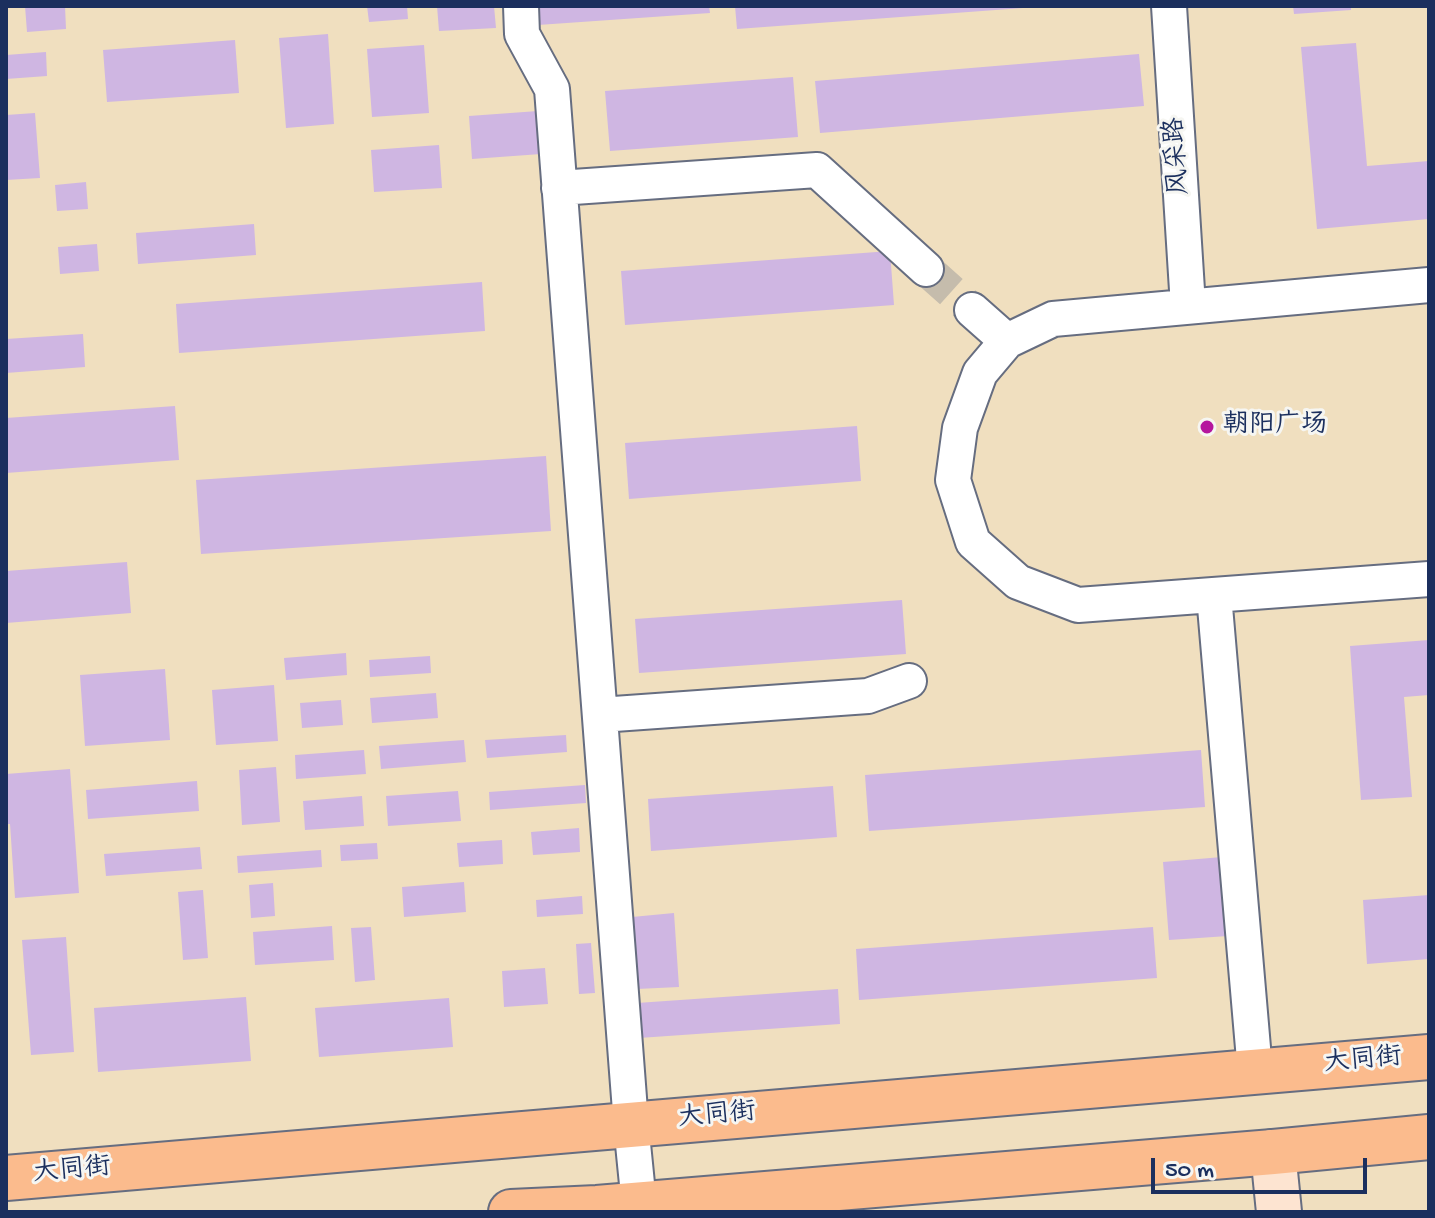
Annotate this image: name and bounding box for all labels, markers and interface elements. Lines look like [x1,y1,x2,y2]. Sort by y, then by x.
street label: 风采路 [1161,116,1197,196]
place label: 朝阳广场 [1223,411,1327,443]
marker: 朝阳广场 [1198,418,1216,436]
street label: 大同街 [1323,1043,1403,1081]
street label: 大同街 [677,1098,757,1136]
scale bar [1155,1142,1371,1192]
street label: 大同街 [32,1153,112,1191]
text: 50 m [1165,1157,1214,1186]

